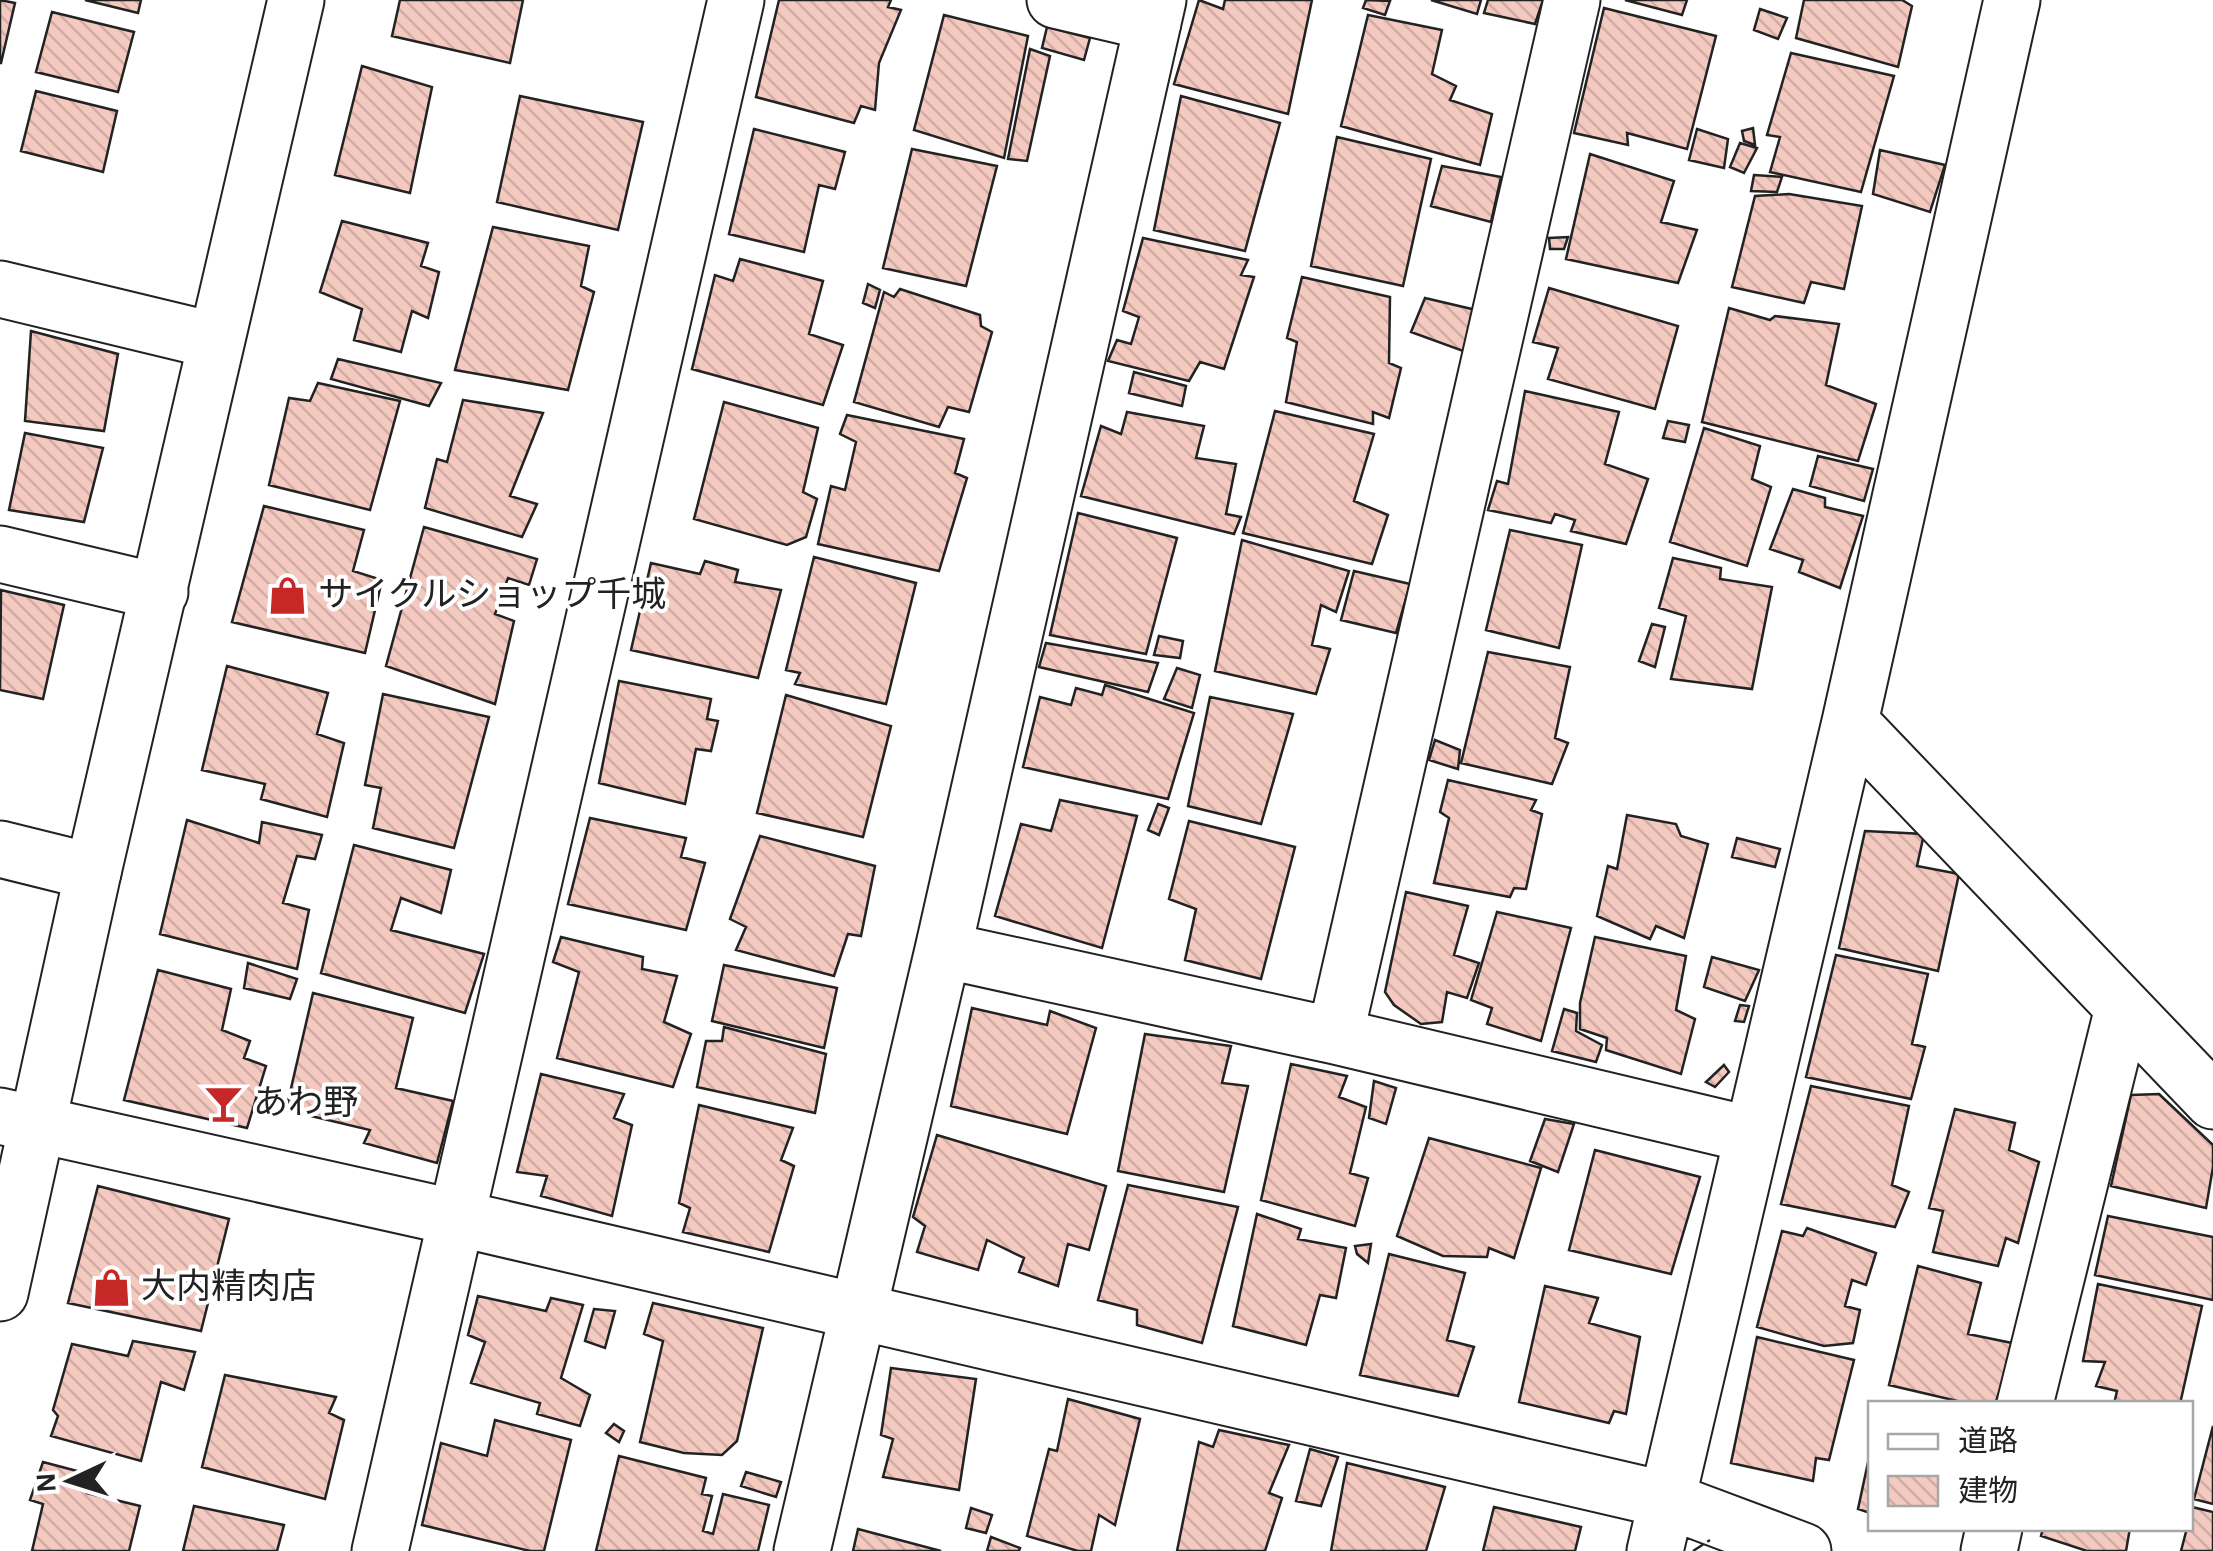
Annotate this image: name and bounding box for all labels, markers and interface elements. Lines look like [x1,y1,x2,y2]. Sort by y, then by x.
shop icon: サイクルショップ千城 [267,574,309,616]
place label: サイクルショップ千城 [318,576,666,613]
bar icon: あわ野 [202,1082,244,1124]
place label: あわ野 [253,1085,358,1121]
shop icon: 大内精肉店 [90,1266,132,1308]
place label: 大内精肉店 [141,1268,316,1305]
legend [1868,1401,2193,1531]
text: 道路 [1958,1425,2018,1457]
north arrow [20,1431,120,1531]
text: N [32,1472,62,1493]
text: 建物 [1958,1475,2018,1507]

